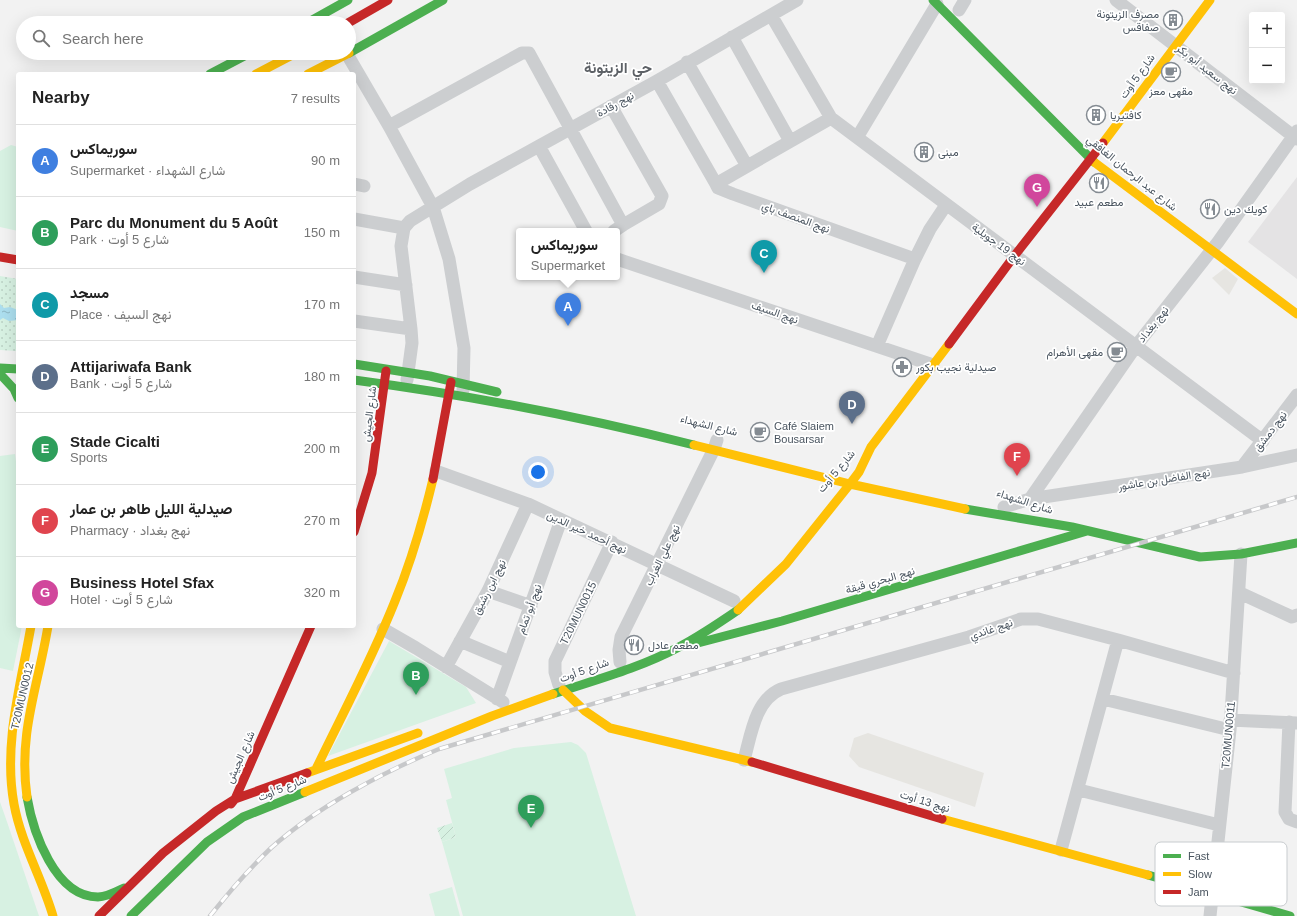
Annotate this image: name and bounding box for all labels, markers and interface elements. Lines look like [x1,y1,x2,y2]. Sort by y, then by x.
place label: مصرف الزيتونة صفاقس [1097,8,1159,34]
building icon: مصرف الزيتونة صفاقس [1162,9,1184,31]
map controls [1249,12,1285,84]
button: + [1249,12,1285,48]
search box [16,16,356,60]
icon: search [30,27,52,49]
text: Search here [62,30,144,47]
street label: نهج سعيد أبو بكر [1172,41,1240,98]
button: − [1249,48,1285,84]
street label: شارع 5 أوت [1117,51,1159,102]
district label: حي الزيتونة [584,59,652,81]
cafe icon: مقهى معز [1160,61,1182,83]
place label: مقهى معز [1148,85,1193,98]
text: Nearby [32,88,90,107]
street label: نهج رقادة [594,89,637,121]
text: 7 results [291,91,340,106]
building icon: كافتيريا [1085,104,1107,126]
place label: كافتيريا [1110,109,1142,122]
street label: شارع عبد الرحمان الغافقي [1082,133,1180,216]
text: سوريماكس [70,140,137,157]
building icon: مبنى [913,141,935,163]
place label: مبنى [938,146,959,159]
text: A [40,153,50,168]
text: 90 m [311,153,340,168]
text: Supermarket · شارع الشهداء [70,163,225,178]
restaurant icon: مطعم عبيد [1088,172,1110,194]
pin: G [1024,174,1050,207]
place label: مطعم عبيد [1074,196,1124,210]
restaurant icon: كويك دين [1199,198,1221,220]
street label: نهج المنصف باي [759,199,832,239]
place label: كويك دين [1224,203,1267,216]
text: Parc du Monument du 5 Août [70,214,278,231]
street label: نهج 19 جويلية [969,221,1028,269]
text: B [40,225,50,240]
text: 150 m [304,225,340,240]
popup [516,228,620,280]
text: Park · شارع 5 أوت [70,232,169,247]
text: سوريماكس [531,236,598,253]
pin: C [751,240,777,273]
text: Supermarket [531,258,605,273]
text: مسجد [70,284,109,301]
pin: A [555,293,581,326]
text: C [40,297,50,312]
text: 170 m [304,297,340,312]
street label: نهج السيف [749,298,800,327]
street label: نهج بغداد [1135,304,1172,346]
text: Place · نهج السيف [70,307,171,322]
cafe icon: مقهى الأهرام [1106,341,1128,363]
place label: مقهى الأهرام [1047,346,1103,360]
pharmacy icon: صيدلية نجيب بكور [891,356,913,378]
text: Attijariwafa Bank [70,358,192,375]
place label: صيدلية نجيب بكور [915,361,996,374]
text: D [40,369,50,384]
text: 180 m [304,369,340,384]
text: Bank · شارع 5 أوت [70,376,172,391]
street label: شارع الجيش [360,385,380,443]
pin: D [839,391,865,424]
street label: نهج دمشق [1251,409,1291,455]
street label: شارع الشهداء [679,412,739,440]
place label: Café Slaiem Bousarsar [774,420,834,445]
cafe icon: Café Slaiem Bousarsar [749,421,771,443]
text: Stade Cicalti [70,433,160,450]
text: E [41,441,49,456]
text: 200 m [304,441,340,456]
pin: F [1004,443,1030,476]
street label: شارع 5 أوت [815,447,859,496]
text: Sports [70,450,108,465]
your location [528,462,548,482]
street label: نهج الفاضل بن عاشور [1116,466,1211,494]
street label: شارع الشهداء [995,486,1055,518]
text: صيدلية الليل طاهر بن عمار [70,500,232,517]
street label: نهج أحمد خير الدين [544,508,629,558]
text: F [41,513,49,528]
text: 270 m [304,513,340,528]
text: Pharmacy · نهج بغداد [70,523,190,538]
street label: نهج علي الغراب [642,523,686,589]
street label: نهج ابن رشيق [470,558,510,617]
street label: نهج البحري قيقة [844,564,917,599]
text: Business Hotel Sfax [70,574,214,591]
street label: T20MUN0015 [558,580,598,646]
street label: نهج أبو تمام [514,582,545,636]
text: G [40,585,50,600]
text: 320 m [304,585,340,600]
text: Hotel · شارع 5 أوت [70,592,173,607]
street label: نهج غاندي [968,616,1015,646]
restaurant icon: مطعم عادل [623,634,645,656]
place label: مطعم عادل [648,639,699,653]
street label: شارع 5 أوت [558,655,611,686]
street label: T20MUN0012 [8,661,36,731]
pin: B [403,662,429,695]
street label: T20MUN0011 [1219,701,1237,769]
street label: شارع الجيش [223,729,259,786]
street label: شارع 5 أوت [256,773,309,805]
street label: نهج 13 أوت [898,788,951,816]
pin: E [518,795,544,828]
legend [1155,842,1287,906]
text: Fast [1188,850,1209,862]
text: Slow [1188,868,1212,880]
text: Jam [1188,886,1209,898]

